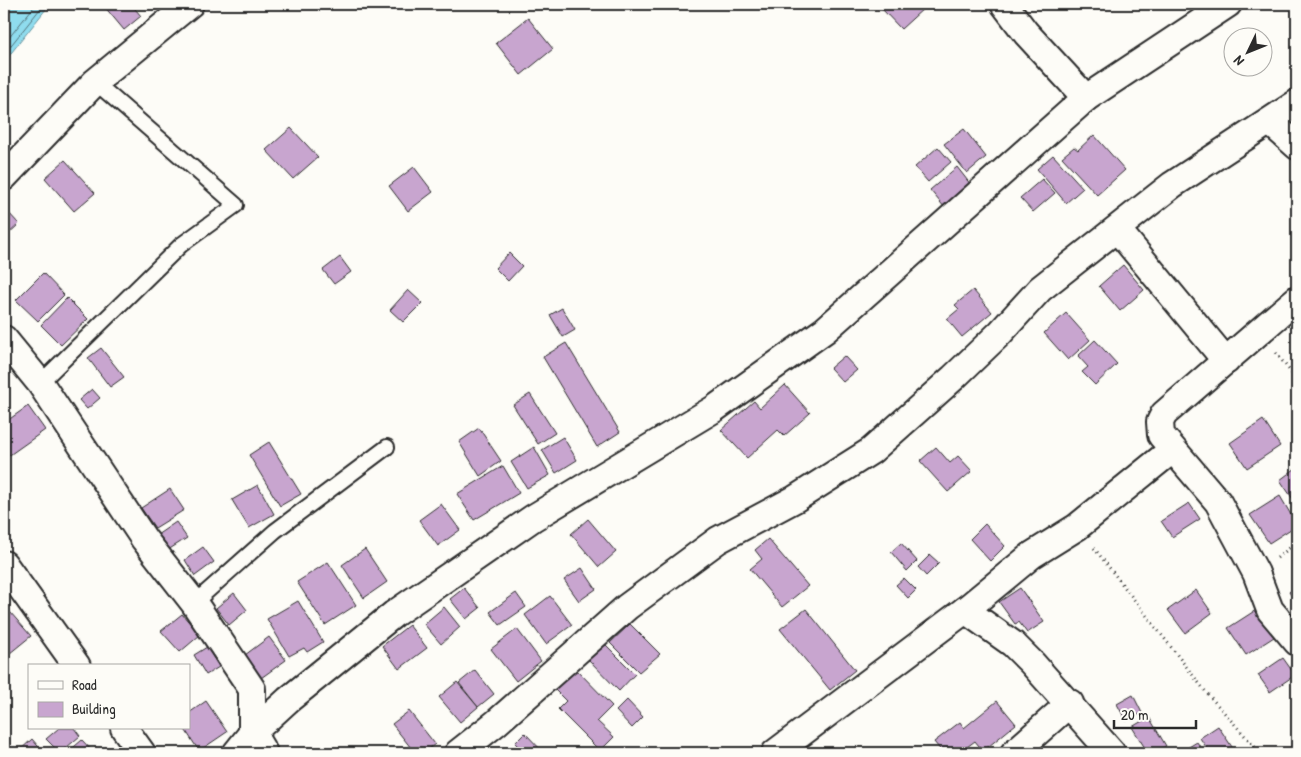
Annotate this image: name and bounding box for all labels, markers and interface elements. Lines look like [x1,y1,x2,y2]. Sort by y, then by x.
north arrow [1224,28,1274,78]
text: N [1228,52,1248,70]
legend [28,664,190,730]
text: Road [72,674,97,695]
scale bar [1114,697,1196,729]
text: Building [72,698,116,719]
text: 20 m [1121,704,1148,725]

